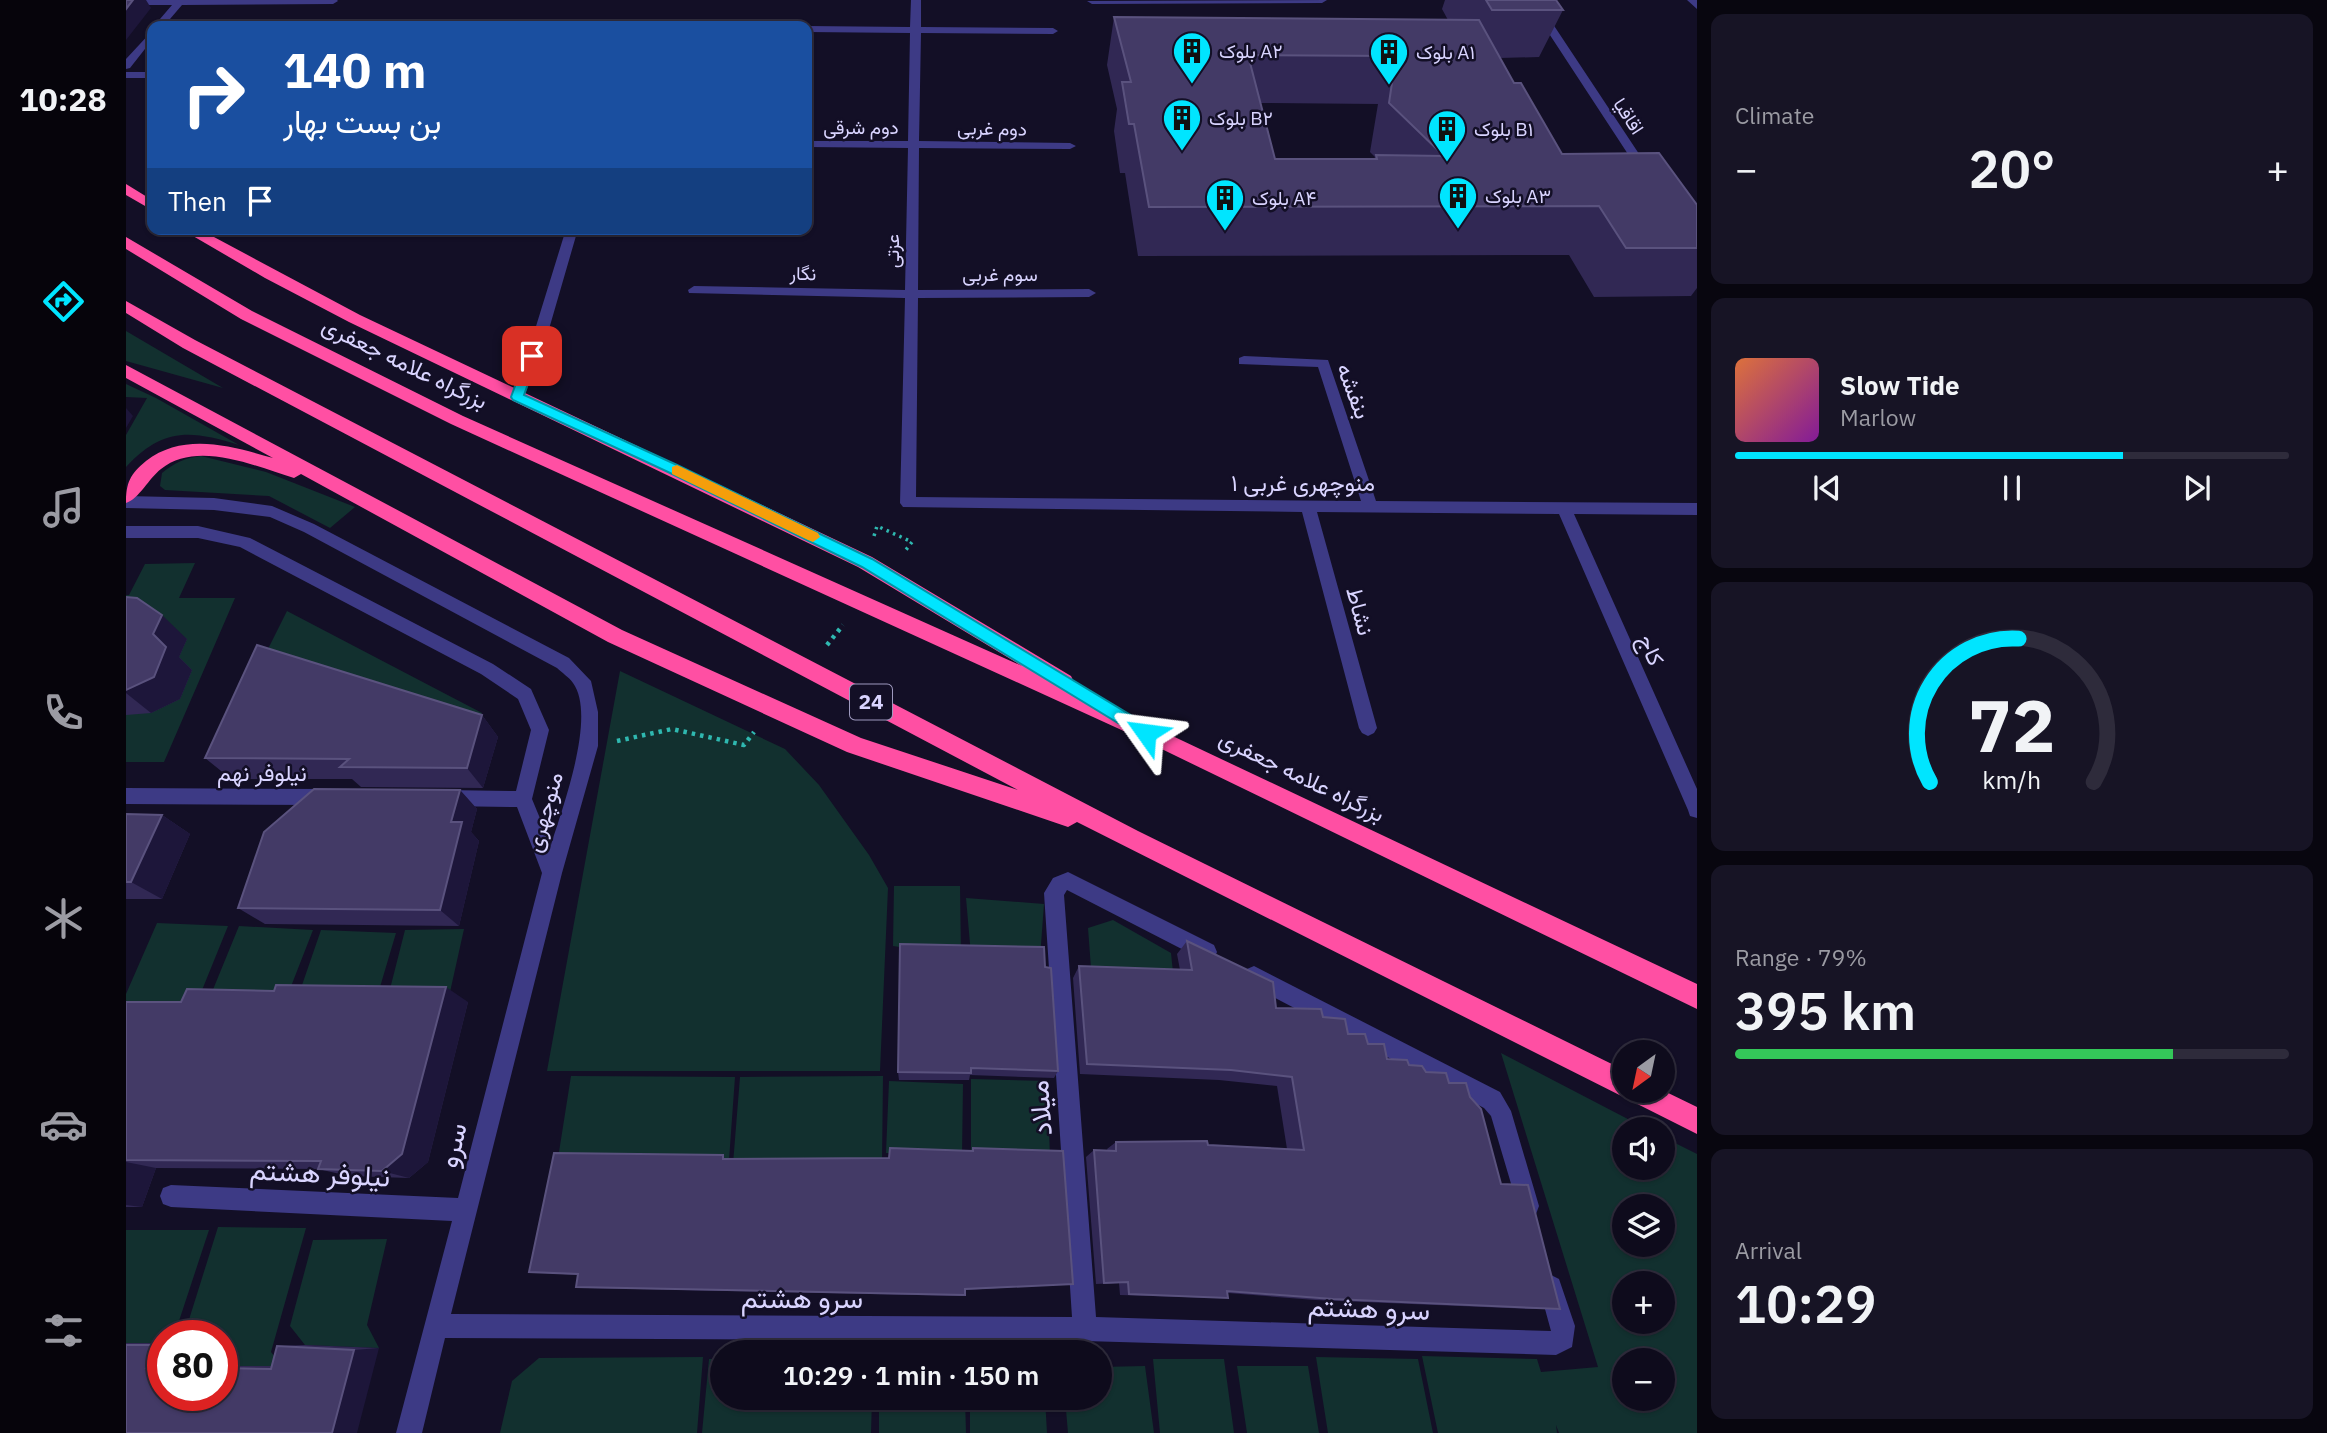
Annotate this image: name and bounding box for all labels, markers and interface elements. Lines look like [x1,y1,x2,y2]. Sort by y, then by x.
building icon: بلوک A۲ [1171,30,1213,85]
building icon: بلوک A۱ [1368,31,1410,86]
text: 140 m [283,38,427,101]
place label: بلوک A۲ [1219,39,1282,63]
place label: بلوک A۱ [1416,40,1475,64]
icon: right [168,49,259,140]
text: 10:28 [19,78,107,120]
street label: اقاقیا [1608,93,1650,139]
building icon: بلوک B۲ [1161,97,1203,152]
text: بن بست بهار [283,100,442,142]
text: Climate [1735,100,1814,130]
place label: بلوک B۲ [1209,106,1273,130]
building icon: بلوک B۱ [1426,108,1468,163]
street label: دوم شرقی [823,115,899,140]
street label: دوم غربی [957,115,1027,142]
place label: بلوک B۱ [1474,117,1533,141]
text: 20° [1969,135,2055,202]
text: − [1735,144,1758,193]
text: + [2266,144,2289,193]
building icon: بلوک A۳ [1437,175,1479,230]
building icon: بلوک A۴ [1204,177,1246,232]
icon: arrive [241,182,279,220]
text: Then [168,184,227,218]
place label: بلوک A۳ [1485,184,1551,208]
place label: بلوک A۴ [1252,186,1316,210]
street label: عزتی [880,234,904,268]
street label: نگار [788,261,817,285]
street label: سوم غربی [962,262,1038,287]
icon: directions [39,277,88,326]
street label: بزرگراه علامه جعفری [317,309,493,416]
pin [502,326,562,386]
icon: arrive [513,337,551,375]
street label: بنفشه [1331,359,1379,423]
text: Slow Tide [1840,368,1960,402]
text: Marlow [1840,402,1916,432]
street label: منوچهری غربی ۱ [1231,467,1375,499]
icon: previous [1808,469,1846,507]
icon: pause [1993,469,2031,507]
icon: next [2178,469,2216,507]
icon: music [39,483,88,532]
street label: نشاط [1340,583,1382,638]
street label: کاج [1630,629,1672,671]
text: 72 [1968,678,2056,773]
road number: 24 [850,684,892,720]
icon: phone [39,688,88,737]
position arrow [1109,696,1183,770]
street label: بزرگراه علامه جعفری [1214,722,1390,829]
street label: نیلوفر نهم [217,757,307,788]
text: km/h [1983,763,2041,796]
street label: منوچهری [517,768,571,856]
icon: climate [39,894,88,943]
text: Range · 79% [1735,942,1867,972]
text: 395 km [1735,977,1916,1044]
north arrow [1612,1040,1675,1102]
map controls [1612,1040,1675,1411]
street label: میلاد [1019,1079,1060,1137]
icon: car [39,1100,88,1149]
button: sound [1612,1117,1675,1180]
street label: سرو [428,1119,475,1171]
street label: نیلوفر هشتم [249,1150,391,1196]
button: layers [1612,1194,1675,1257]
text: Arrival [1735,1235,1802,1265]
text: 10:29 [1735,1270,1876,1337]
button: + [1612,1271,1675,1334]
street label: سرو هشتم [741,1279,863,1317]
street label: سرو هشتم [1307,1287,1431,1329]
icon: filters [39,1306,88,1355]
speed limit sign: 80 [147,1320,238,1411]
button: − [1612,1348,1675,1411]
text: 10:29 · 1 min · 150 m [783,1358,1039,1392]

